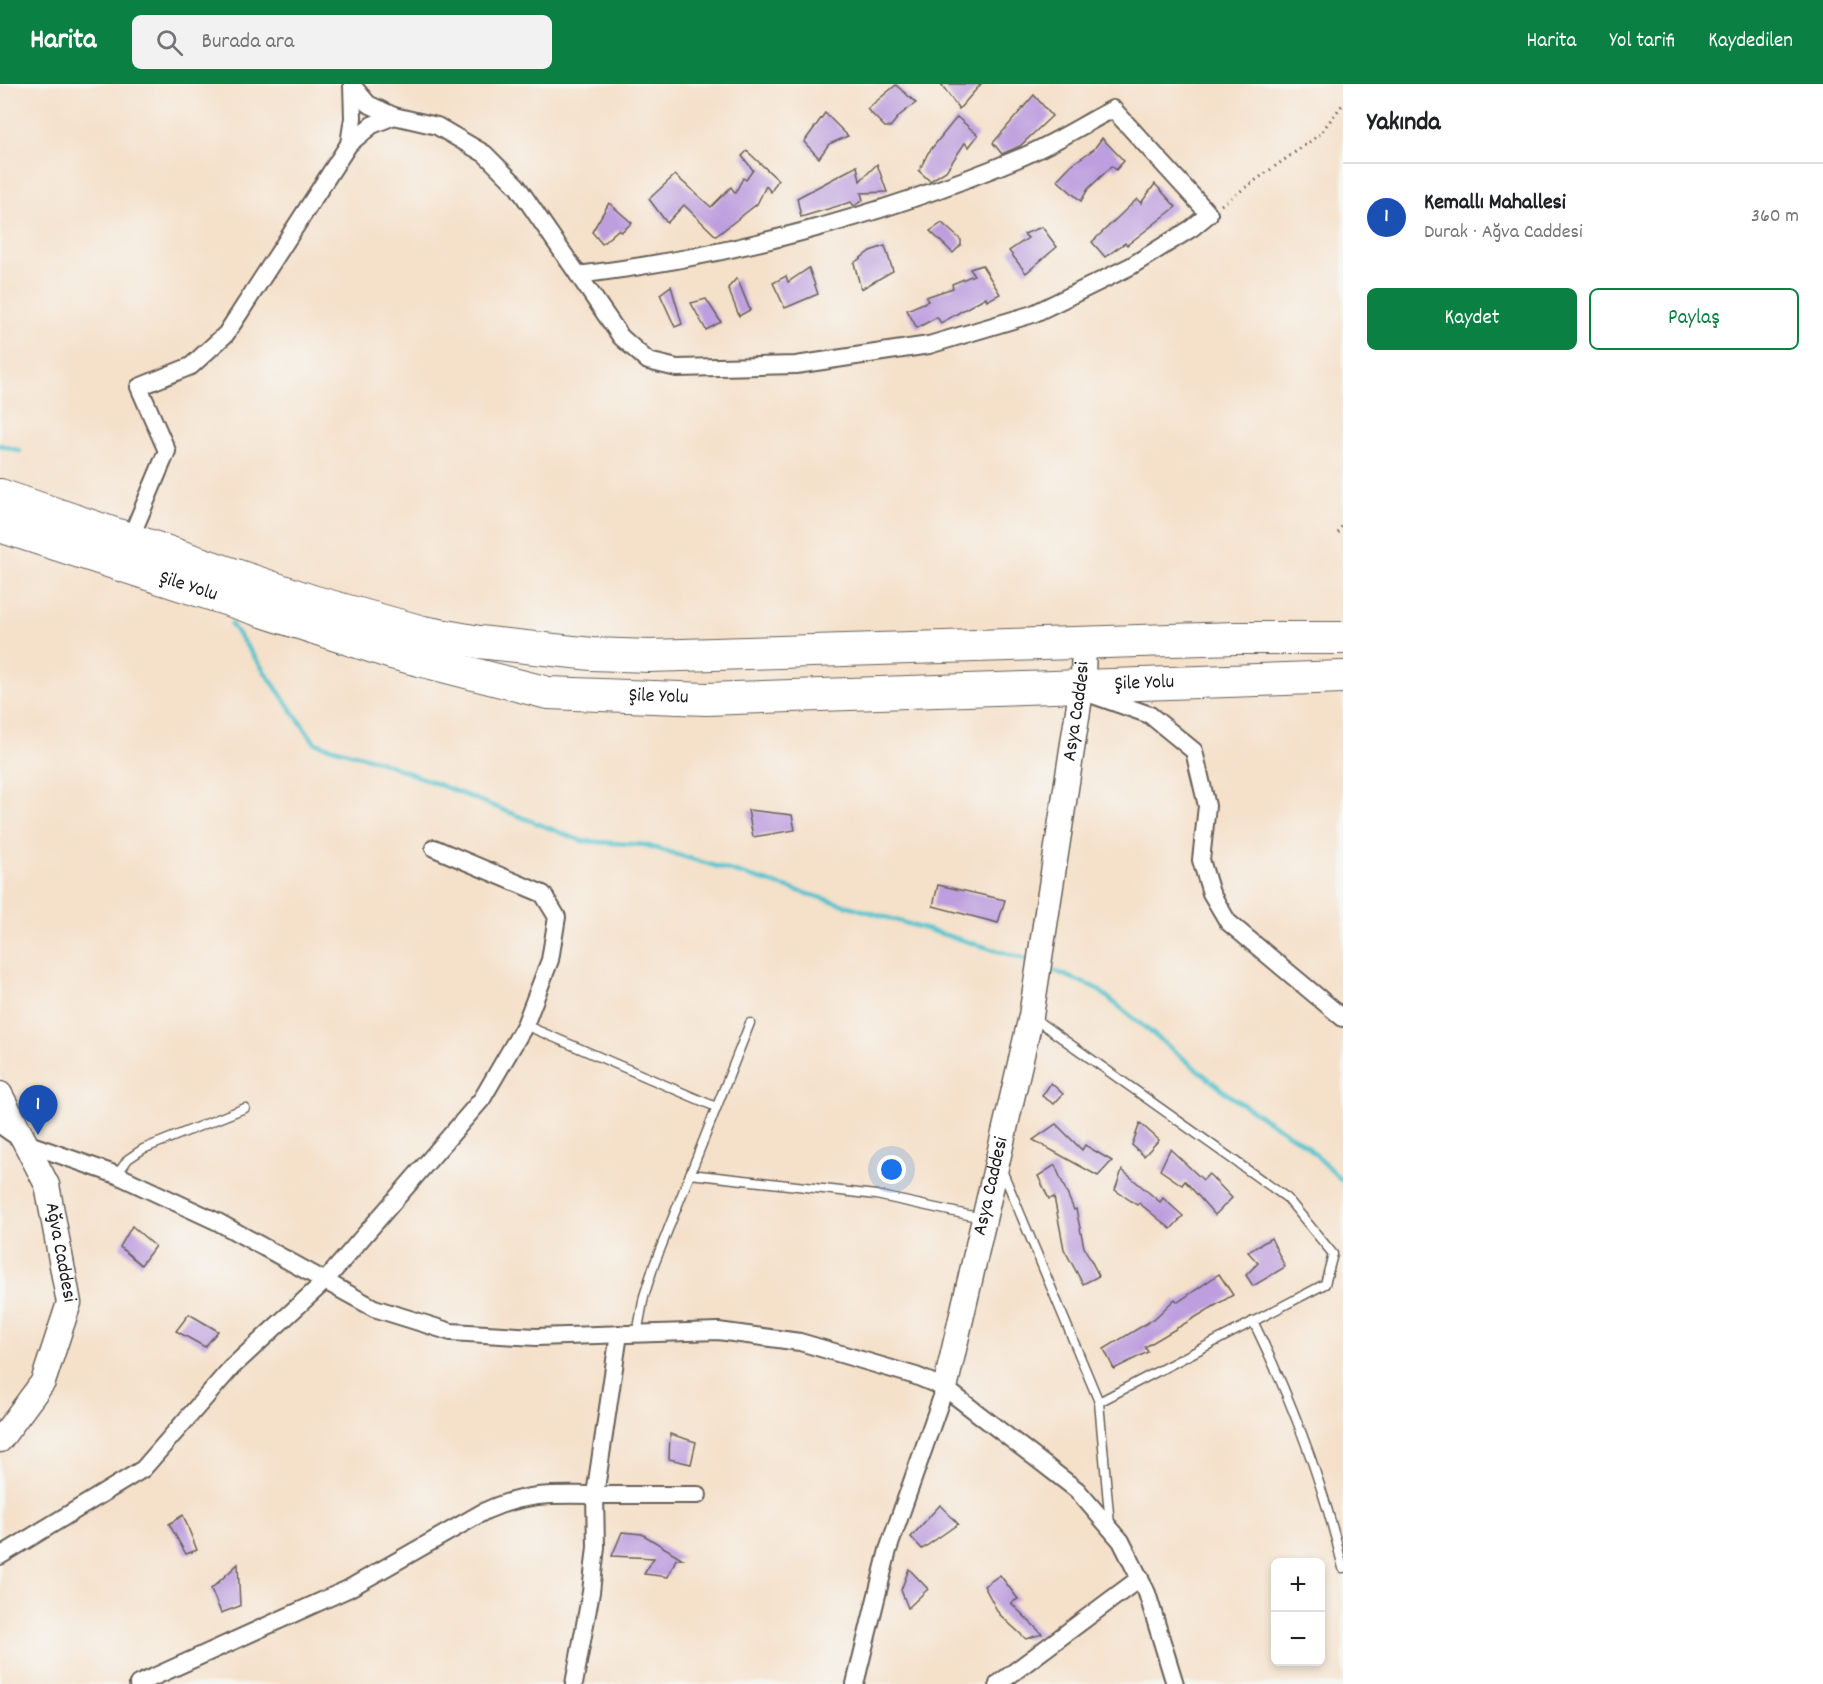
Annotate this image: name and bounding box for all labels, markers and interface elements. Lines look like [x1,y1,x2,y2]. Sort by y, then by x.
search box [132,15,552,69]
text: Harita [30,22,96,62]
icon: search [153,26,186,59]
text: Burada ara [201,27,294,58]
text: Harita [1527,27,1576,57]
text: Yol tarifi [1609,27,1675,57]
text: Kaydedilen [1708,27,1793,57]
text: Yakında [1367,105,1441,142]
text: Kemallı Mahallesi [1424,188,1566,219]
text: 1 [1384,203,1389,231]
text: 360 m [1751,203,1799,231]
text: Durak · Ağva Caddesi [1424,219,1583,247]
button: Kaydet [1367,288,1577,350]
button: Paylaş [1589,288,1799,350]
street label: Şile Yolu [156,565,221,610]
street label: Asya Caddesi [1056,661,1098,763]
street label: Şile Yolu [1114,669,1175,699]
street label: Şile Yolu [628,682,689,712]
pin: 1 [18,1086,57,1135]
street label: Asya Caddesi [967,1134,1017,1238]
your location [877,1155,906,1184]
street label: Ağva Caddesi [37,1200,83,1305]
map controls [1271,1558,1325,1666]
button: + [1271,1558,1325,1612]
button: − [1271,1612,1325,1666]

